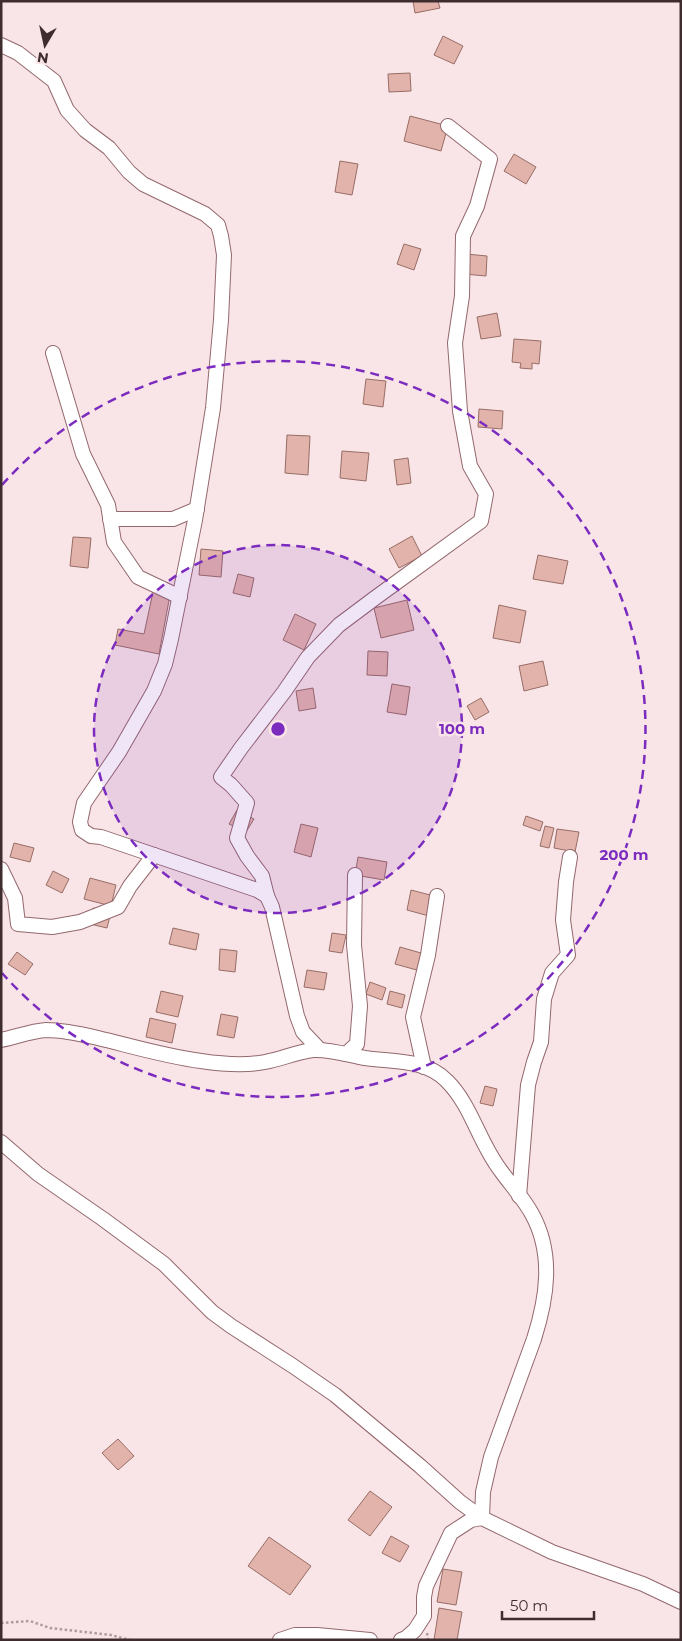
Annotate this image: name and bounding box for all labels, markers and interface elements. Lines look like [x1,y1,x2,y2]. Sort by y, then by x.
north arrow [20,20,70,70]
text: N [36,48,50,68]
text: 100 m [439,719,485,738]
centre of rings [269,720,287,738]
text: 200 m [599,845,649,864]
scale bar [502,1588,594,1620]
text: 50 m [510,1596,548,1615]

